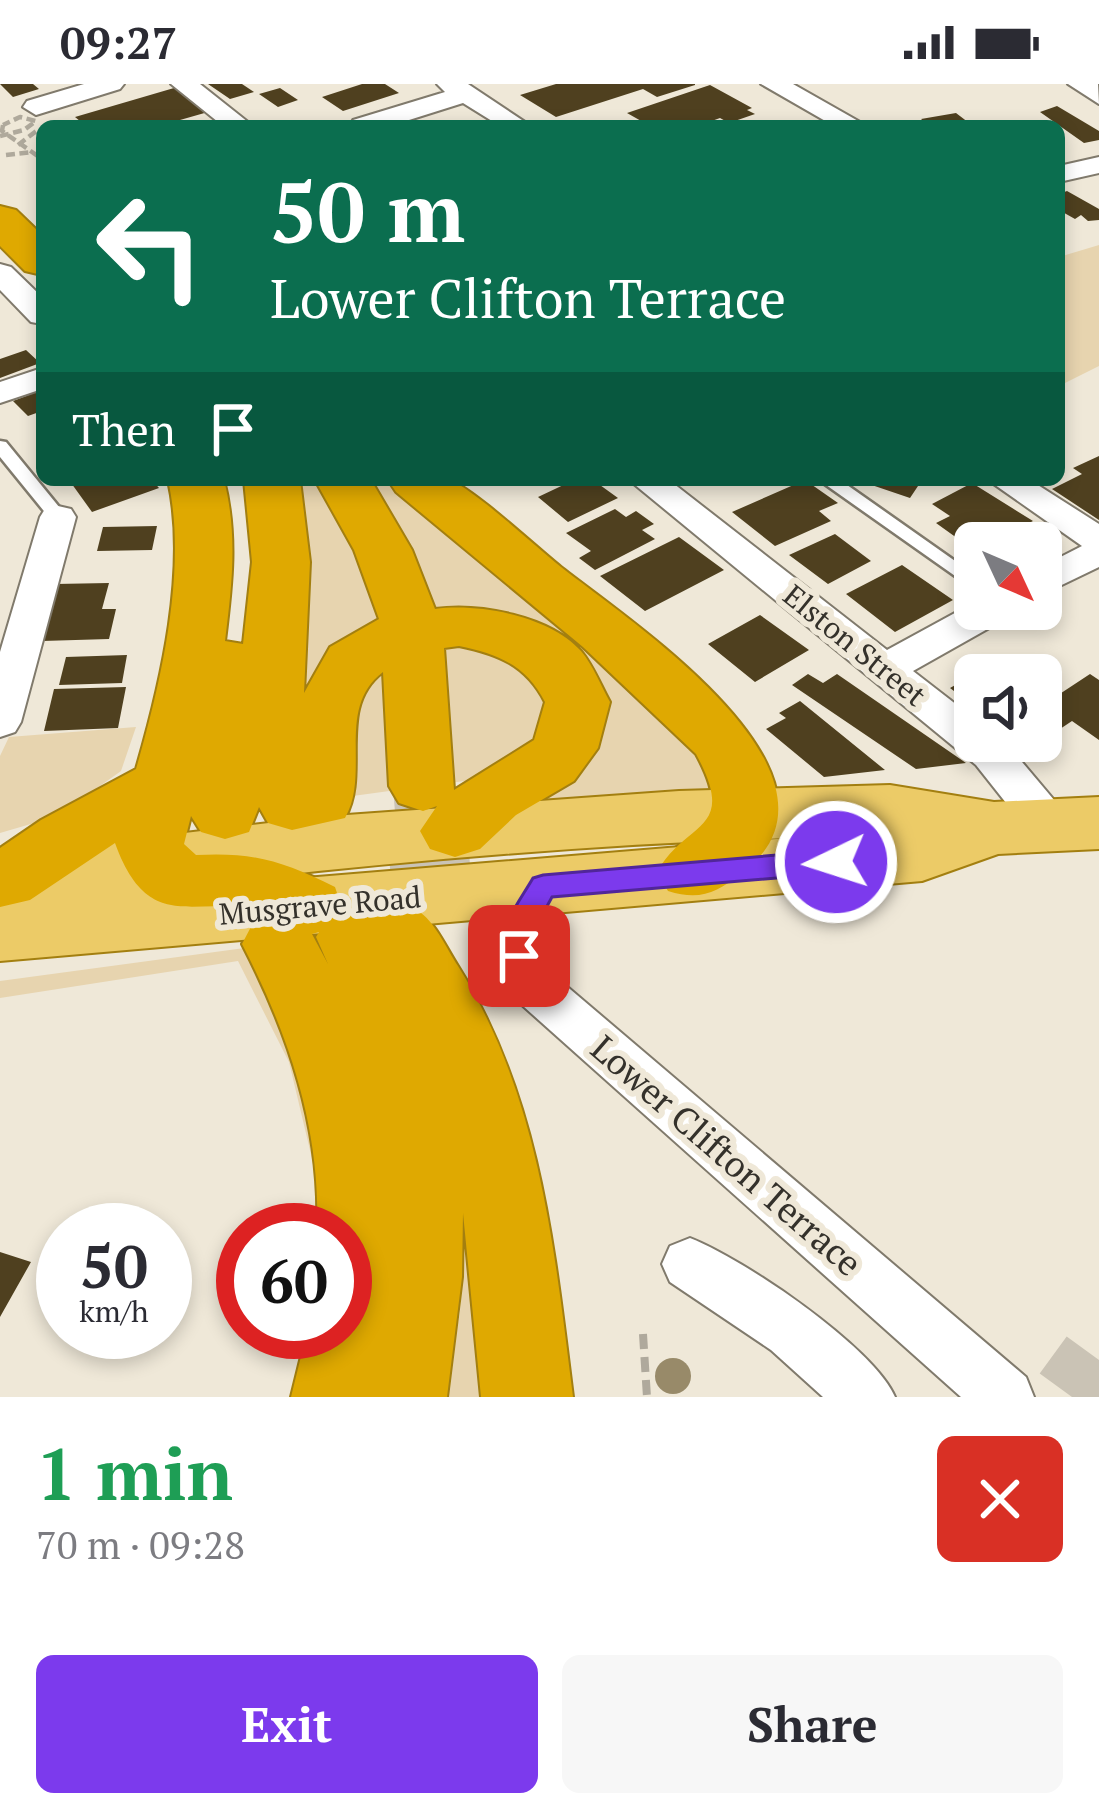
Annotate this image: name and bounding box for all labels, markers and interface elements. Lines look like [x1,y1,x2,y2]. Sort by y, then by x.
text: 09:27 [60,12,177,72]
text: 50 m [270,155,465,266]
icon: left [72,168,228,324]
text: Lower Clifton Terrace [270,262,786,333]
icon: arrive [200,396,266,462]
text: Then [72,399,176,459]
north arrow [954,522,1062,630]
map controls [954,522,1062,762]
street label: Elston Street [775,575,935,715]
button: sound [954,654,1062,762]
position arrow [773,799,899,925]
street label: Musgrave Road [217,876,423,934]
pin [468,905,570,1007]
icon: arrive [486,923,552,989]
street label: Lower Clifton Terrace [582,1024,872,1286]
speed limit sign: 60 [216,1203,372,1359]
text: 50 [80,1226,148,1305]
text: km/h [79,1291,149,1331]
text: 1 min [36,1425,233,1521]
button: close [937,1436,1063,1562]
text: 70 m · 09:28 [36,1518,245,1570]
button: Exit [36,1655,538,1793]
button: Share [562,1655,1063,1793]

